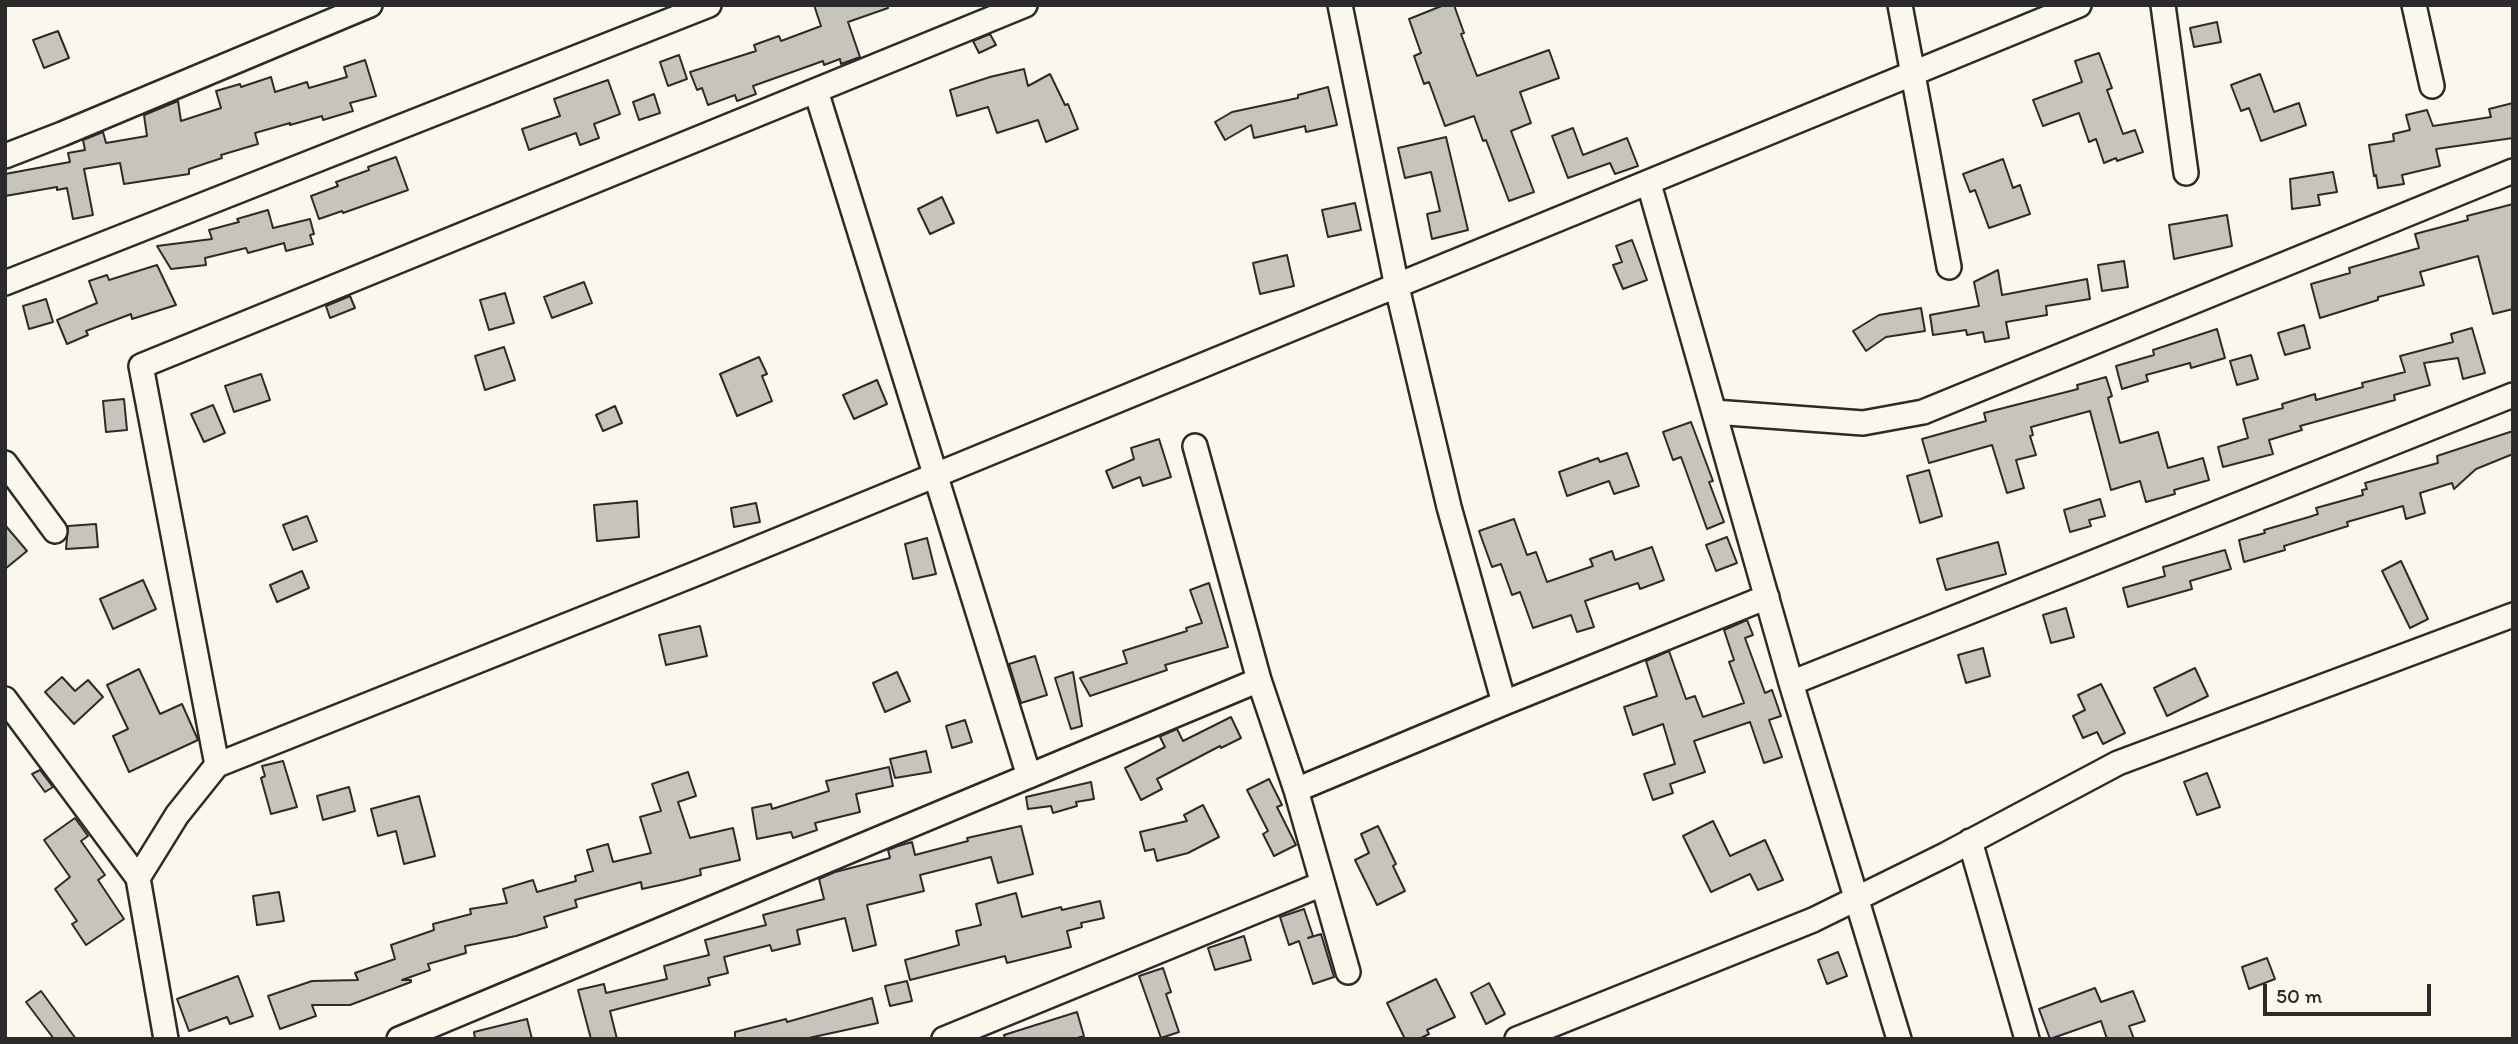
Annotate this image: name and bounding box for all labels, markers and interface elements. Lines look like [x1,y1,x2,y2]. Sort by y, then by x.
scale bar [2266,970,2434,1014]
text: 50 m [2276,983,2322,1008]

